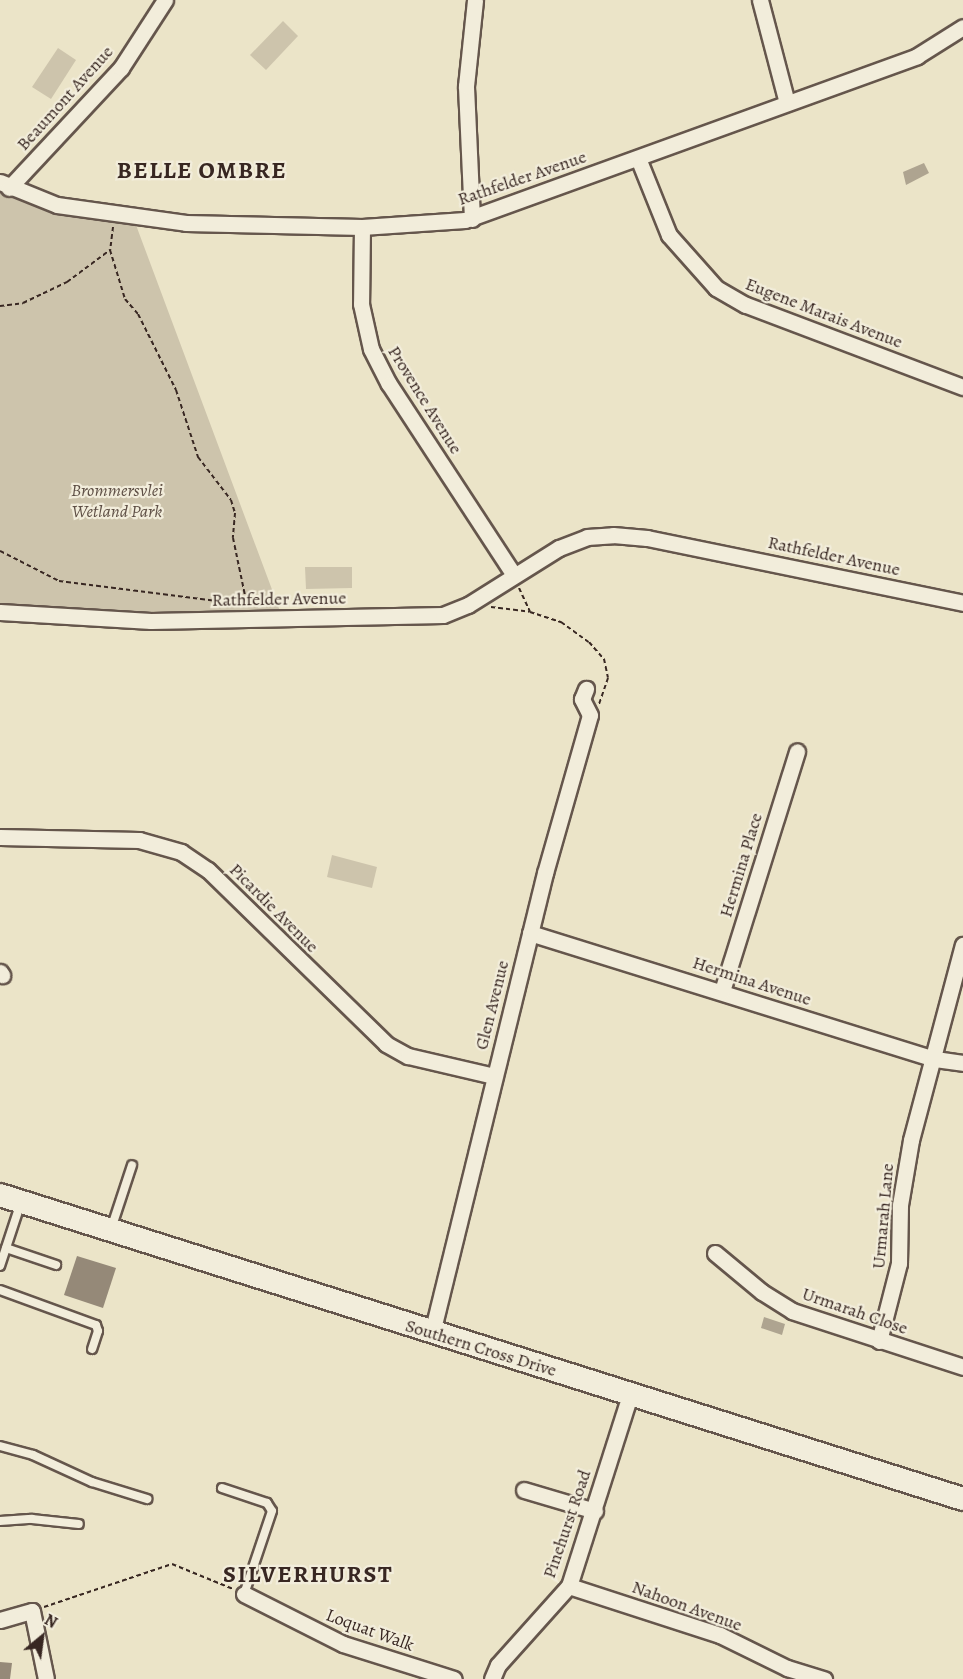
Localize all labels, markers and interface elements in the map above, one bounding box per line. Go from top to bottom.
street label: Beaumont Avenue [12,41,118,155]
street label: Rathfelder Avenue [455,146,589,210]
district label: BELLE OMBRE [117,157,287,185]
street label: Eugene Marais Avenue [742,273,906,353]
street label: Provence Avenue [383,342,467,458]
park label: Brommersvlei Wetland Park [71,480,163,522]
street label: Rathfelder Avenue [766,531,902,581]
street label: Rathfelder Avenue [212,587,346,611]
street label: Hermina Place [715,810,767,920]
street label: Picardie Avenue [225,859,323,957]
street label: Hermina Avenue [690,952,814,1010]
street label: Glen Avenue [470,958,514,1052]
street label: Urmarah Lane [868,1162,898,1270]
street label: Urmarah Close [799,1283,911,1339]
street label: Southern Cross Drive [403,1315,559,1381]
street label: Pinehurst Road [538,1467,596,1581]
district label: SILVERHURST [223,1561,393,1589]
street label: Nahoon Avenue [629,1576,745,1636]
street label: Loquat Walk [323,1604,417,1656]
north arrow [12,1607,72,1667]
text: N [40,1609,61,1634]

